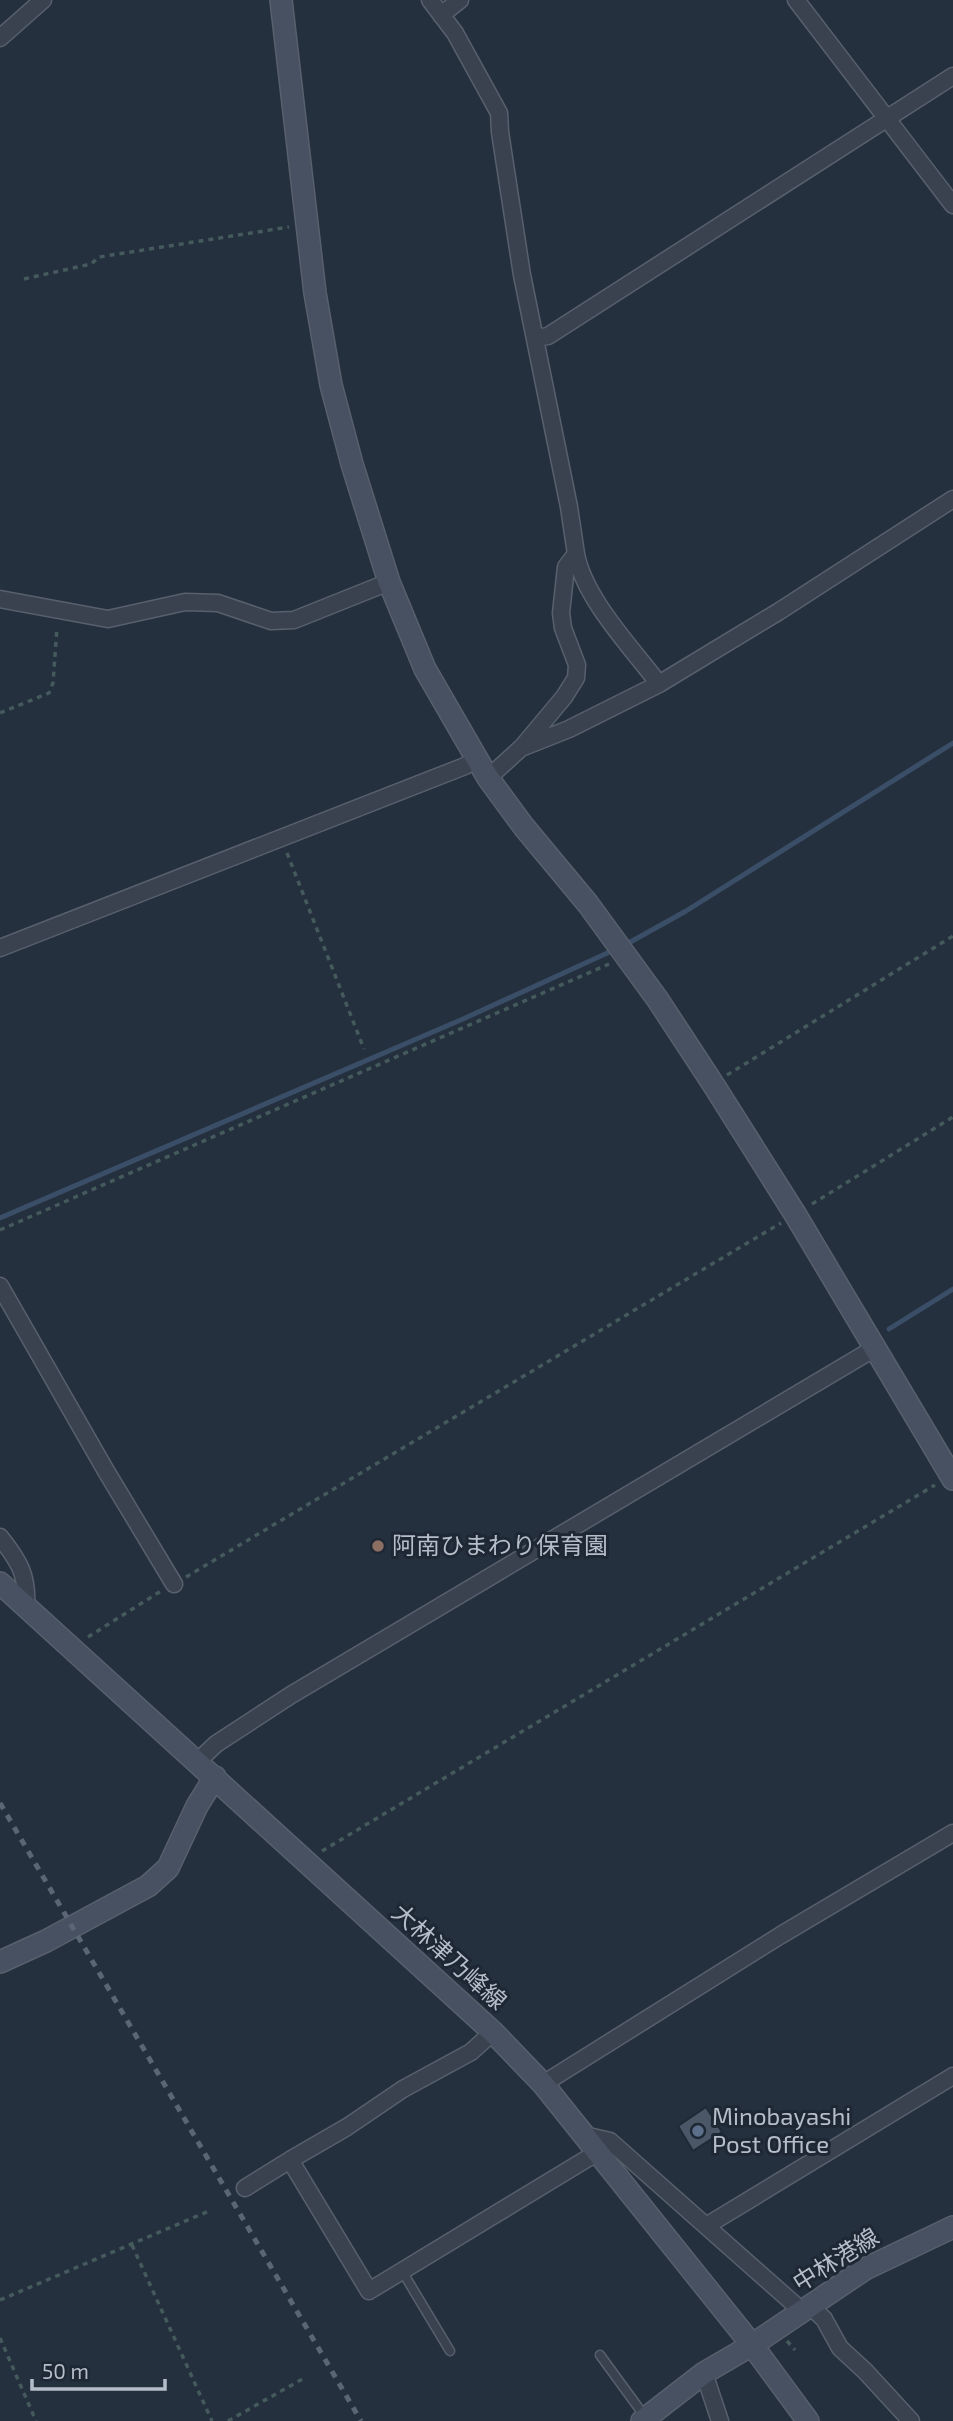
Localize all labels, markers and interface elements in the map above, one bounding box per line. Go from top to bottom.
place label: 阿南ひまわり保育園 [392,1530,608,1559]
marker: 阿南ひまわり保育園 [370,1538,386,1554]
street label: 大林津乃峰線 [387,1897,513,2015]
place label: Minobayashi Post Office [712,2101,851,2158]
marker: Minobayashi Post Office [690,2123,706,2139]
street label: 中林港線 [787,2221,884,2296]
scale bar [32,2348,164,2392]
text: 50 m [42,2358,89,2383]

